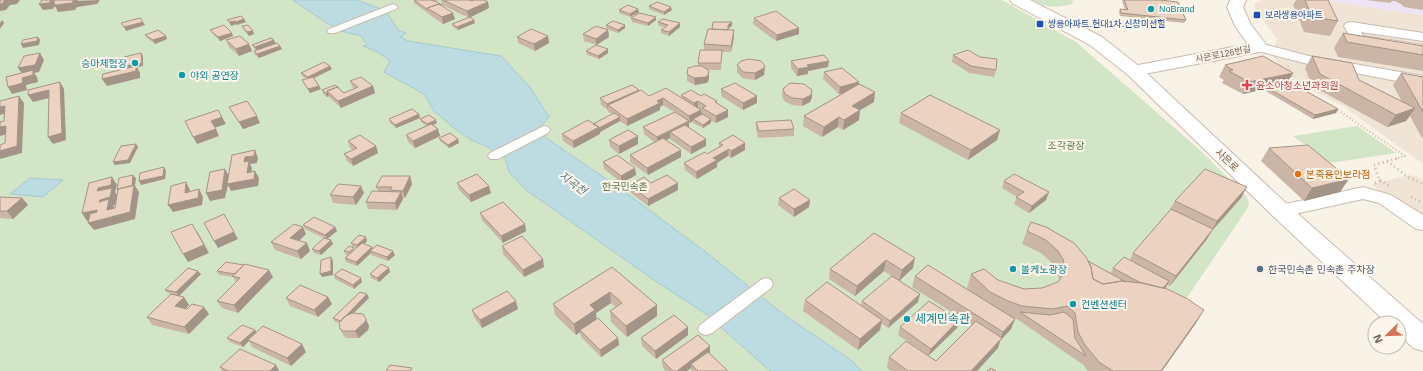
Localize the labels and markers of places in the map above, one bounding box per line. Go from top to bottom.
marker: NoBrand [1146,4,1156,14]
place label: NoBrand [1159,4,1195,14]
marker: 보라쌍용아파트 [1252,10,1262,20]
place label: 보라쌍용아파트 [1265,10,1323,20]
marker: 쌍용아파트.현대1차.신창미션힐 [1035,19,1045,29]
place label: 쌍용아파트.현대1차.신창미션힐 [1048,19,1166,29]
place label: 승마체험장 [81,58,127,69]
marker: 승마체험장 [130,58,140,68]
marker: 야외 공연장 [177,70,187,80]
place label: 야외 공연장 [190,70,239,81]
marker: 윤소아청소년과의원 [1241,79,1253,91]
place label: 윤소아청소년과의원 [1256,80,1339,91]
marker: 본죽용인보라점 [1293,169,1303,179]
place label: 본죽용인보라점 [1306,169,1370,180]
marker: 볼케노광장 [1008,264,1018,274]
place label: 볼케노광장 [1021,264,1067,275]
marker: 한국민속촌 민속촌 주차장 [1255,264,1265,274]
place label: 한국민속촌 민속촌 주차장 [1268,264,1375,275]
marker: 컨벤션센터 [1068,299,1078,309]
place label: 컨벤션센터 [1081,299,1127,310]
place label: 세계민속관 [915,312,970,326]
marker: 세계민속관 [902,314,912,324]

